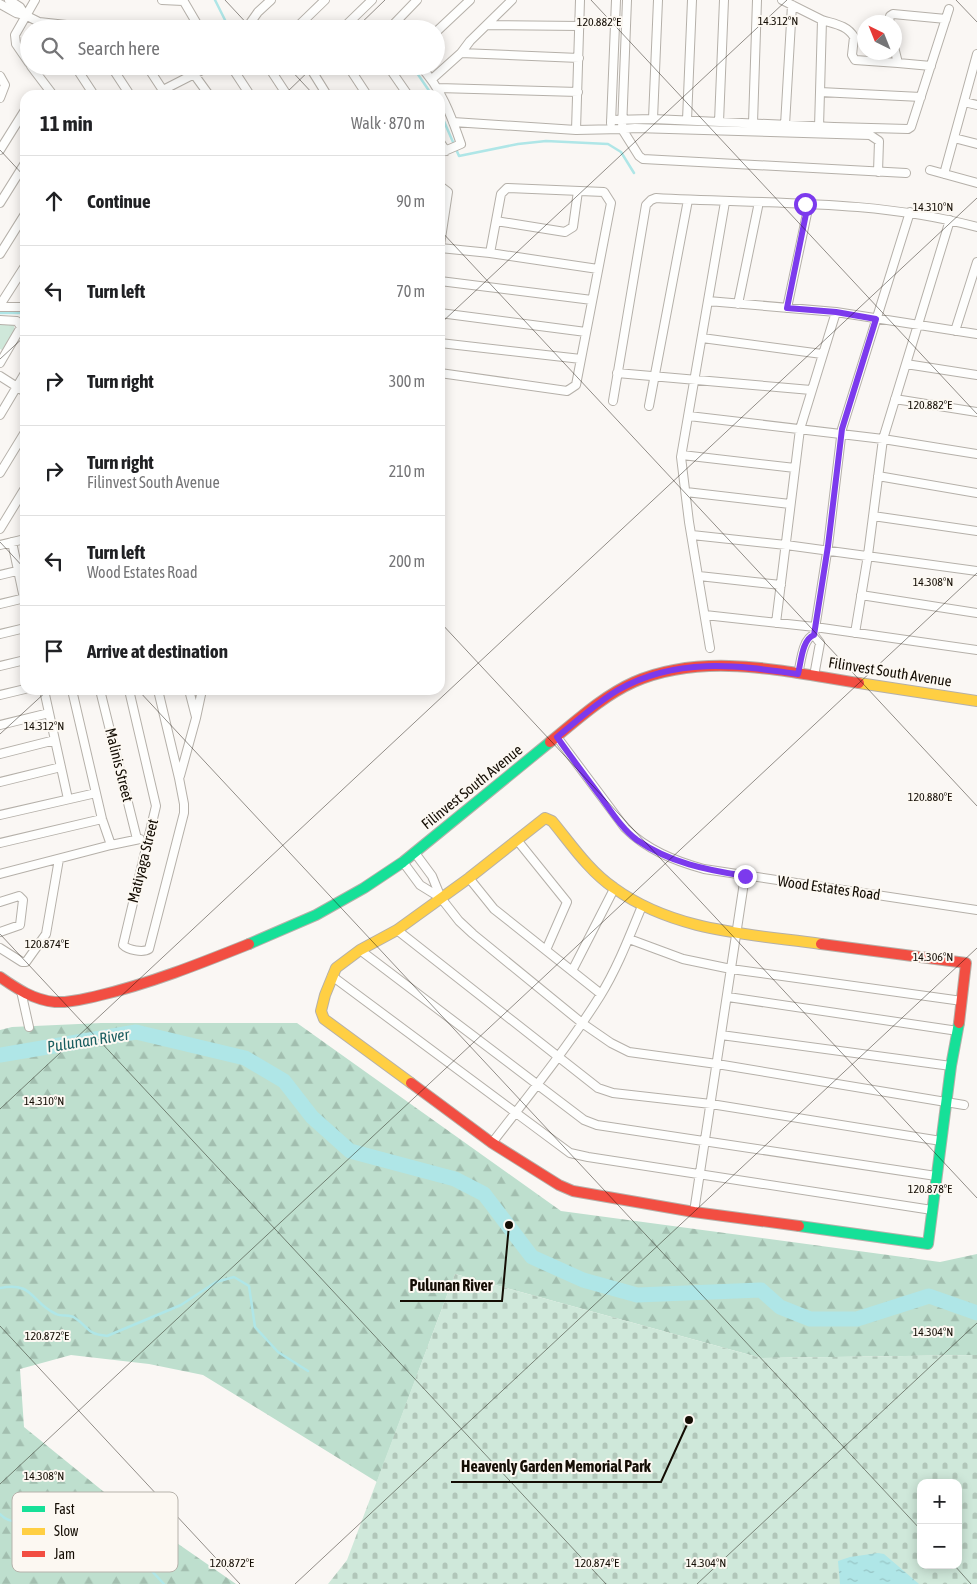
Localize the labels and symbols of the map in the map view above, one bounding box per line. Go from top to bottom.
text: 14.312°N [758,14,798,28]
text: 120.882°E [577,15,621,29]
north arrow [857,15,902,60]
route start [794,193,817,216]
text: 14.310°N [913,200,953,214]
text: 120.882°E [908,398,952,412]
text: 14.308°N [913,575,953,589]
street label: Filinvest South Avenue [827,653,953,690]
text: 14.312°N [24,719,64,733]
street label: Malinis Street [102,726,137,804]
street label: Filinvest South Avenue [418,741,526,832]
text: 120.880°E [908,790,952,804]
street label: Matiyaga Street [124,817,161,905]
route end [734,865,757,888]
street label: Wood Estates Road [777,872,882,903]
text: 120.874°E [25,937,69,951]
text: 14.306°N [913,950,953,964]
water label: Pulunan River [46,1024,132,1055]
text: 14.310°N [24,1094,64,1108]
text: 120.878°E [908,1182,952,1196]
callout: Pulunan River [400,1270,502,1301]
text: Pulunan River [410,1276,493,1294]
text: 14.304°N [913,1325,953,1339]
text: 120.872°E [25,1329,69,1343]
callout: Heavenly Garden Memorial Park [451,1451,661,1482]
text: Heavenly Garden Memorial Park [461,1457,652,1475]
text: 14.308°N [24,1469,64,1483]
legend [12,1492,178,1572]
text: Fast [54,1501,75,1517]
text: Slow [54,1523,79,1539]
text: Jam [54,1546,75,1562]
text: 120.872°E [210,1556,254,1570]
text: 120.874°E [575,1556,619,1570]
text: 14.304°N [686,1556,726,1570]

